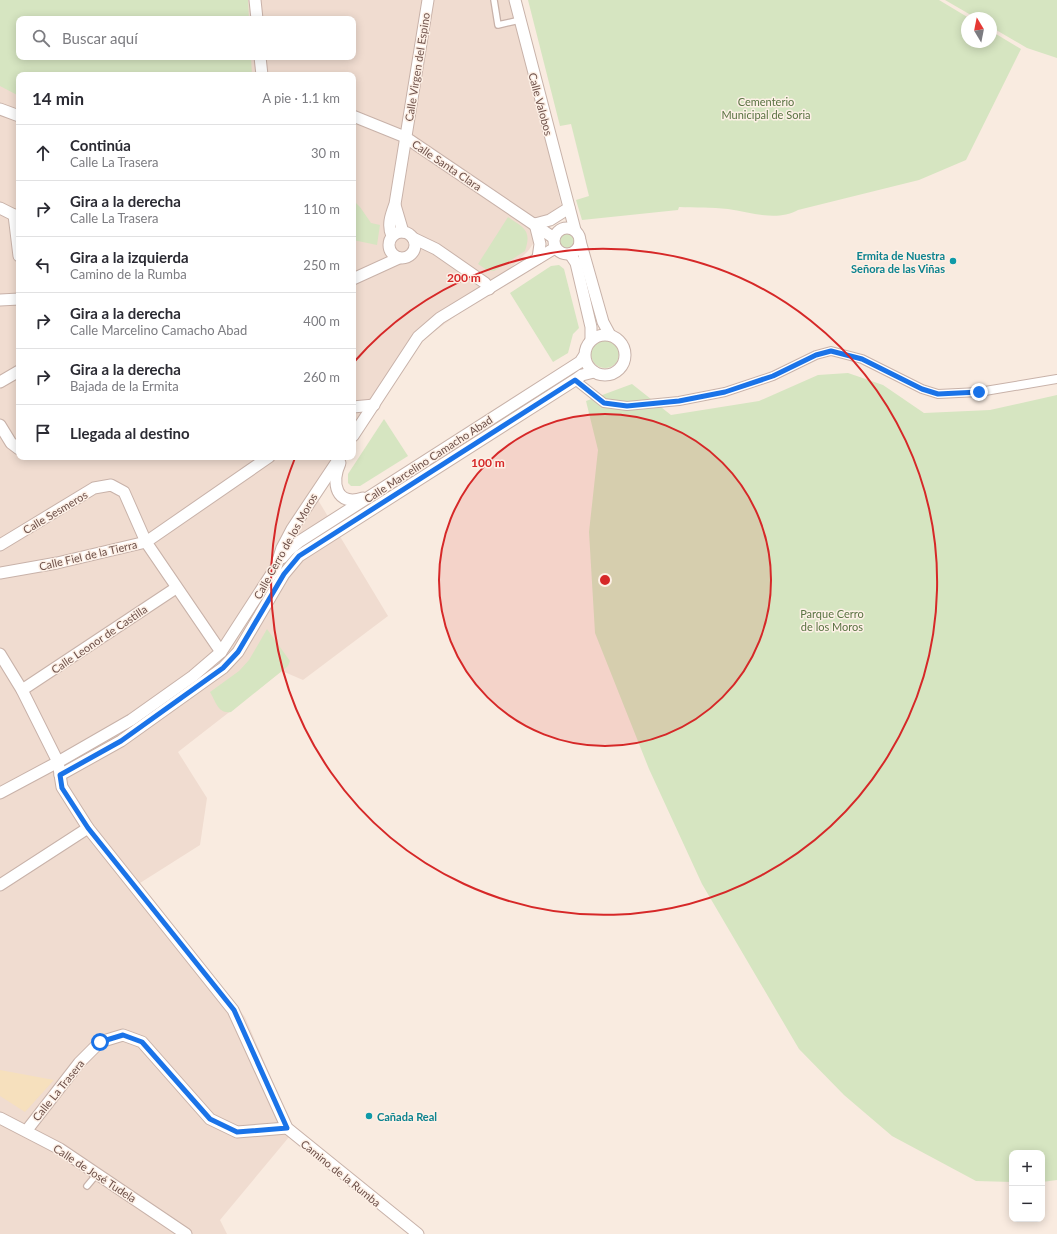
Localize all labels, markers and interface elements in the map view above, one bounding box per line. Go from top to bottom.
street label: Calle Virgen del Espino [402,12,432,122]
north arrow [961,12,997,48]
search box [16,16,356,60]
icon: search [30,27,52,49]
text: Buscar aquí [62,29,138,47]
street label: Calle Valobos [526,71,556,137]
text: 14 min [32,88,84,109]
text: A pie · 1.1 km [262,90,340,106]
park label: Cementerio Municipal de Soria [721,95,811,121]
text: Continúa [70,136,131,154]
street label: Calle Santa Clara [410,137,484,193]
icon: ahead [32,142,54,164]
text: 30 m [311,145,340,161]
text: Calle La Trasera [70,154,158,170]
text: Gira a la derecha [70,192,181,210]
icon: right [32,198,54,220]
text: 110 m [303,201,340,217]
text: Calle La Trasera [70,210,158,226]
text: Gira a la izquierda [70,248,189,266]
place label: Ermita de Nuestra Señora de las Viñas [851,249,945,275]
icon: left [32,254,54,276]
marker: Ermita de Nuestra Señora de las Viñas [948,256,958,266]
text: 250 m [303,257,340,273]
text: Camino de la Rumba [70,266,187,282]
text: 200 m [447,270,481,285]
text: Gira a la derecha [70,304,181,322]
icon: right [32,310,54,332]
text: 400 m [303,313,340,329]
text: Calle Marcelino Camacho Abad [70,322,247,338]
text: Gira a la derecha [70,360,181,378]
icon: right [32,366,54,388]
text: 260 m [303,369,340,385]
text: Bajada de la Ermita [70,378,179,394]
route end [970,383,988,401]
street label: Calle Marcelino Camacho Abad [362,413,494,505]
icon: arrive [32,422,54,444]
text: Llegada al destino [70,424,190,442]
text: 100 m [471,455,505,470]
street label: Calle Sesmeros [20,488,90,536]
street label: Calle Cerro de los Moros [251,491,320,601]
street label: Calle Fiel de la Tierra [38,537,138,573]
centre of rings [598,573,612,587]
street label: Calle Leonor de Castilla [49,602,149,676]
park label: Parque Cerro de los Moros [800,607,864,633]
route start [91,1033,109,1051]
street label: Calle La Trasera [29,1057,87,1123]
place label: Cañada Real [377,1110,437,1123]
marker: Cañada Real [364,1111,374,1121]
street label: Camino de la Rumba [299,1137,383,1209]
street label: Calle de José Tudela [51,1141,139,1205]
map controls [1009,1150,1045,1222]
button: + [1009,1150,1045,1186]
button: − [1009,1186,1045,1222]

